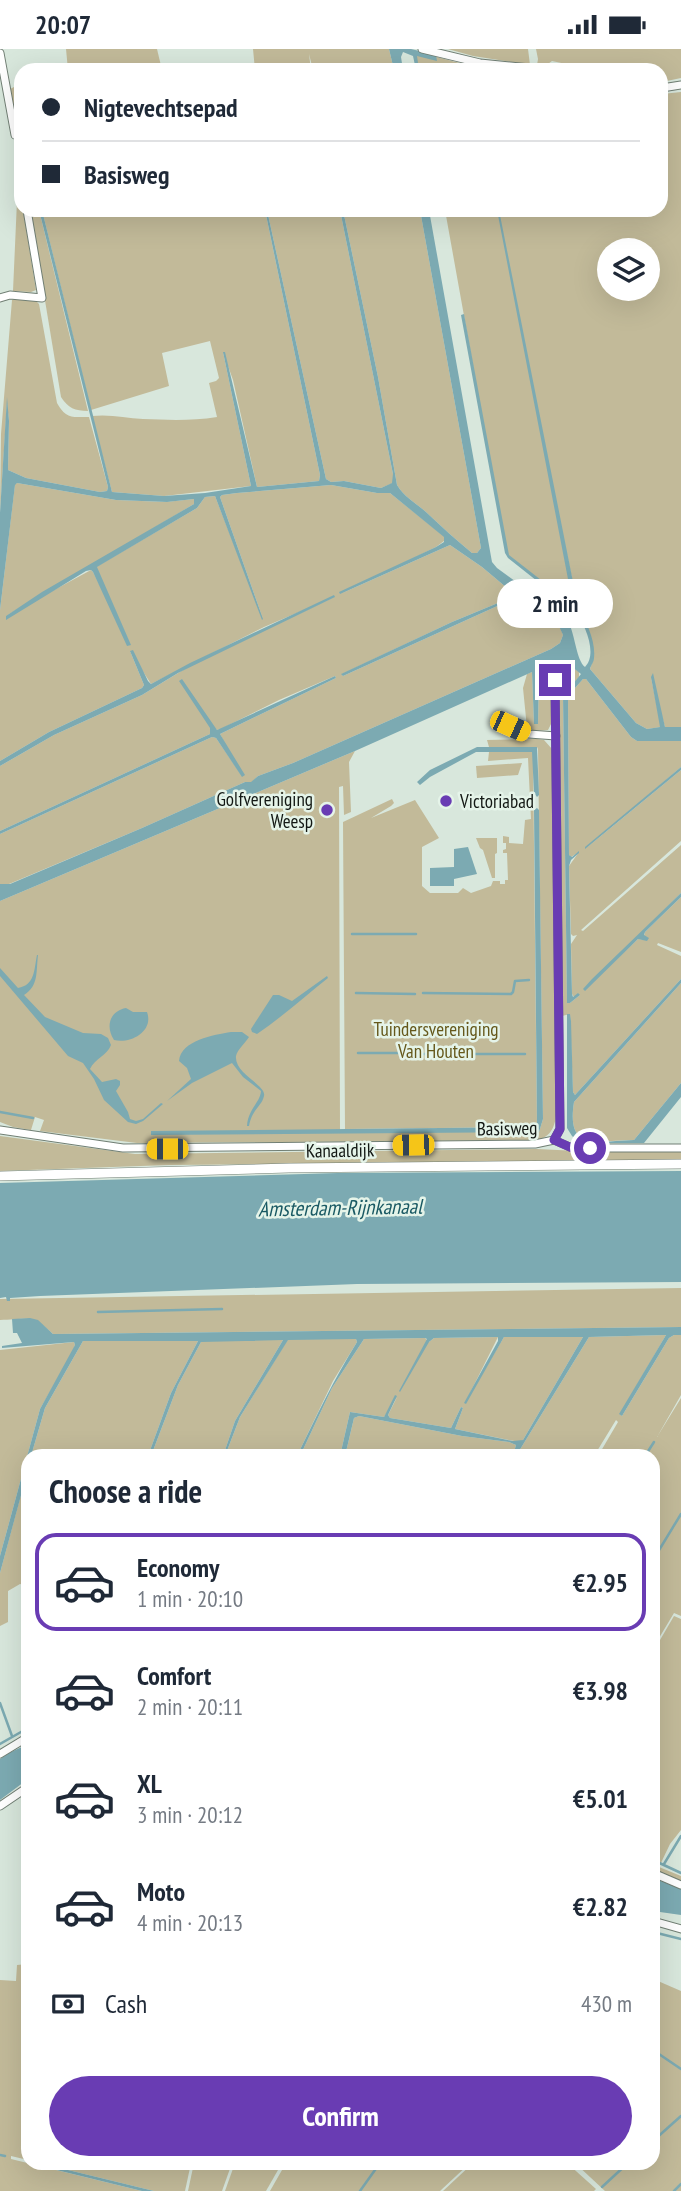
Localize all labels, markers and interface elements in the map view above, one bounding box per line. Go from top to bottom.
text: 20:07 [35,8,91,41]
text: Nigtevechtsepad [84,91,238,124]
text: Basisweg [84,158,170,191]
map controls [597,238,660,301]
button: layers [597,238,660,301]
callout: 2 min [497,579,613,627]
text: 2 min [532,589,578,618]
route end [539,664,571,696]
car [487,708,534,744]
place label: Golfvereniging Weesp [217,787,313,833]
place label: Victoriabad [459,789,534,813]
marker: Victoriabad [438,793,454,809]
marker: Golfvereniging Weesp [319,802,335,818]
park label: Tuindersvereniging Van Houten [374,1017,498,1063]
street label: Basisweg [477,1115,537,1141]
route start [574,1132,606,1164]
car [392,1134,435,1156]
street label: Kanaaldijk [306,1137,375,1163]
car [147,1139,189,1160]
water label: Amsterdam-Rijnkanaal [258,1193,424,1222]
text: Choose a ride [49,1470,202,1512]
icon: car [53,1551,116,1614]
text: Economy [137,1551,219,1584]
text: €2.95 [573,1566,628,1599]
text: 1 min · 20:10 [137,1584,243,1613]
icon: car [53,1659,116,1722]
text: Comfort [137,1659,211,1692]
text: €3.98 [573,1674,628,1707]
text: 2 min · 20:11 [137,1692,243,1721]
icon: car [53,1767,116,1830]
text: XL [137,1767,162,1800]
text: €5.01 [573,1782,628,1815]
text: 3 min · 20:12 [137,1800,243,1829]
icon: car [53,1875,116,1938]
text: Moto [137,1875,185,1908]
text: €2.82 [573,1890,628,1923]
text: 4 min · 20:13 [137,1908,243,1937]
icon: cash [49,1985,87,2023]
text: Cash [105,1987,147,2020]
text: 430 m [581,1989,632,2018]
button: Confirm [49,2076,632,2156]

